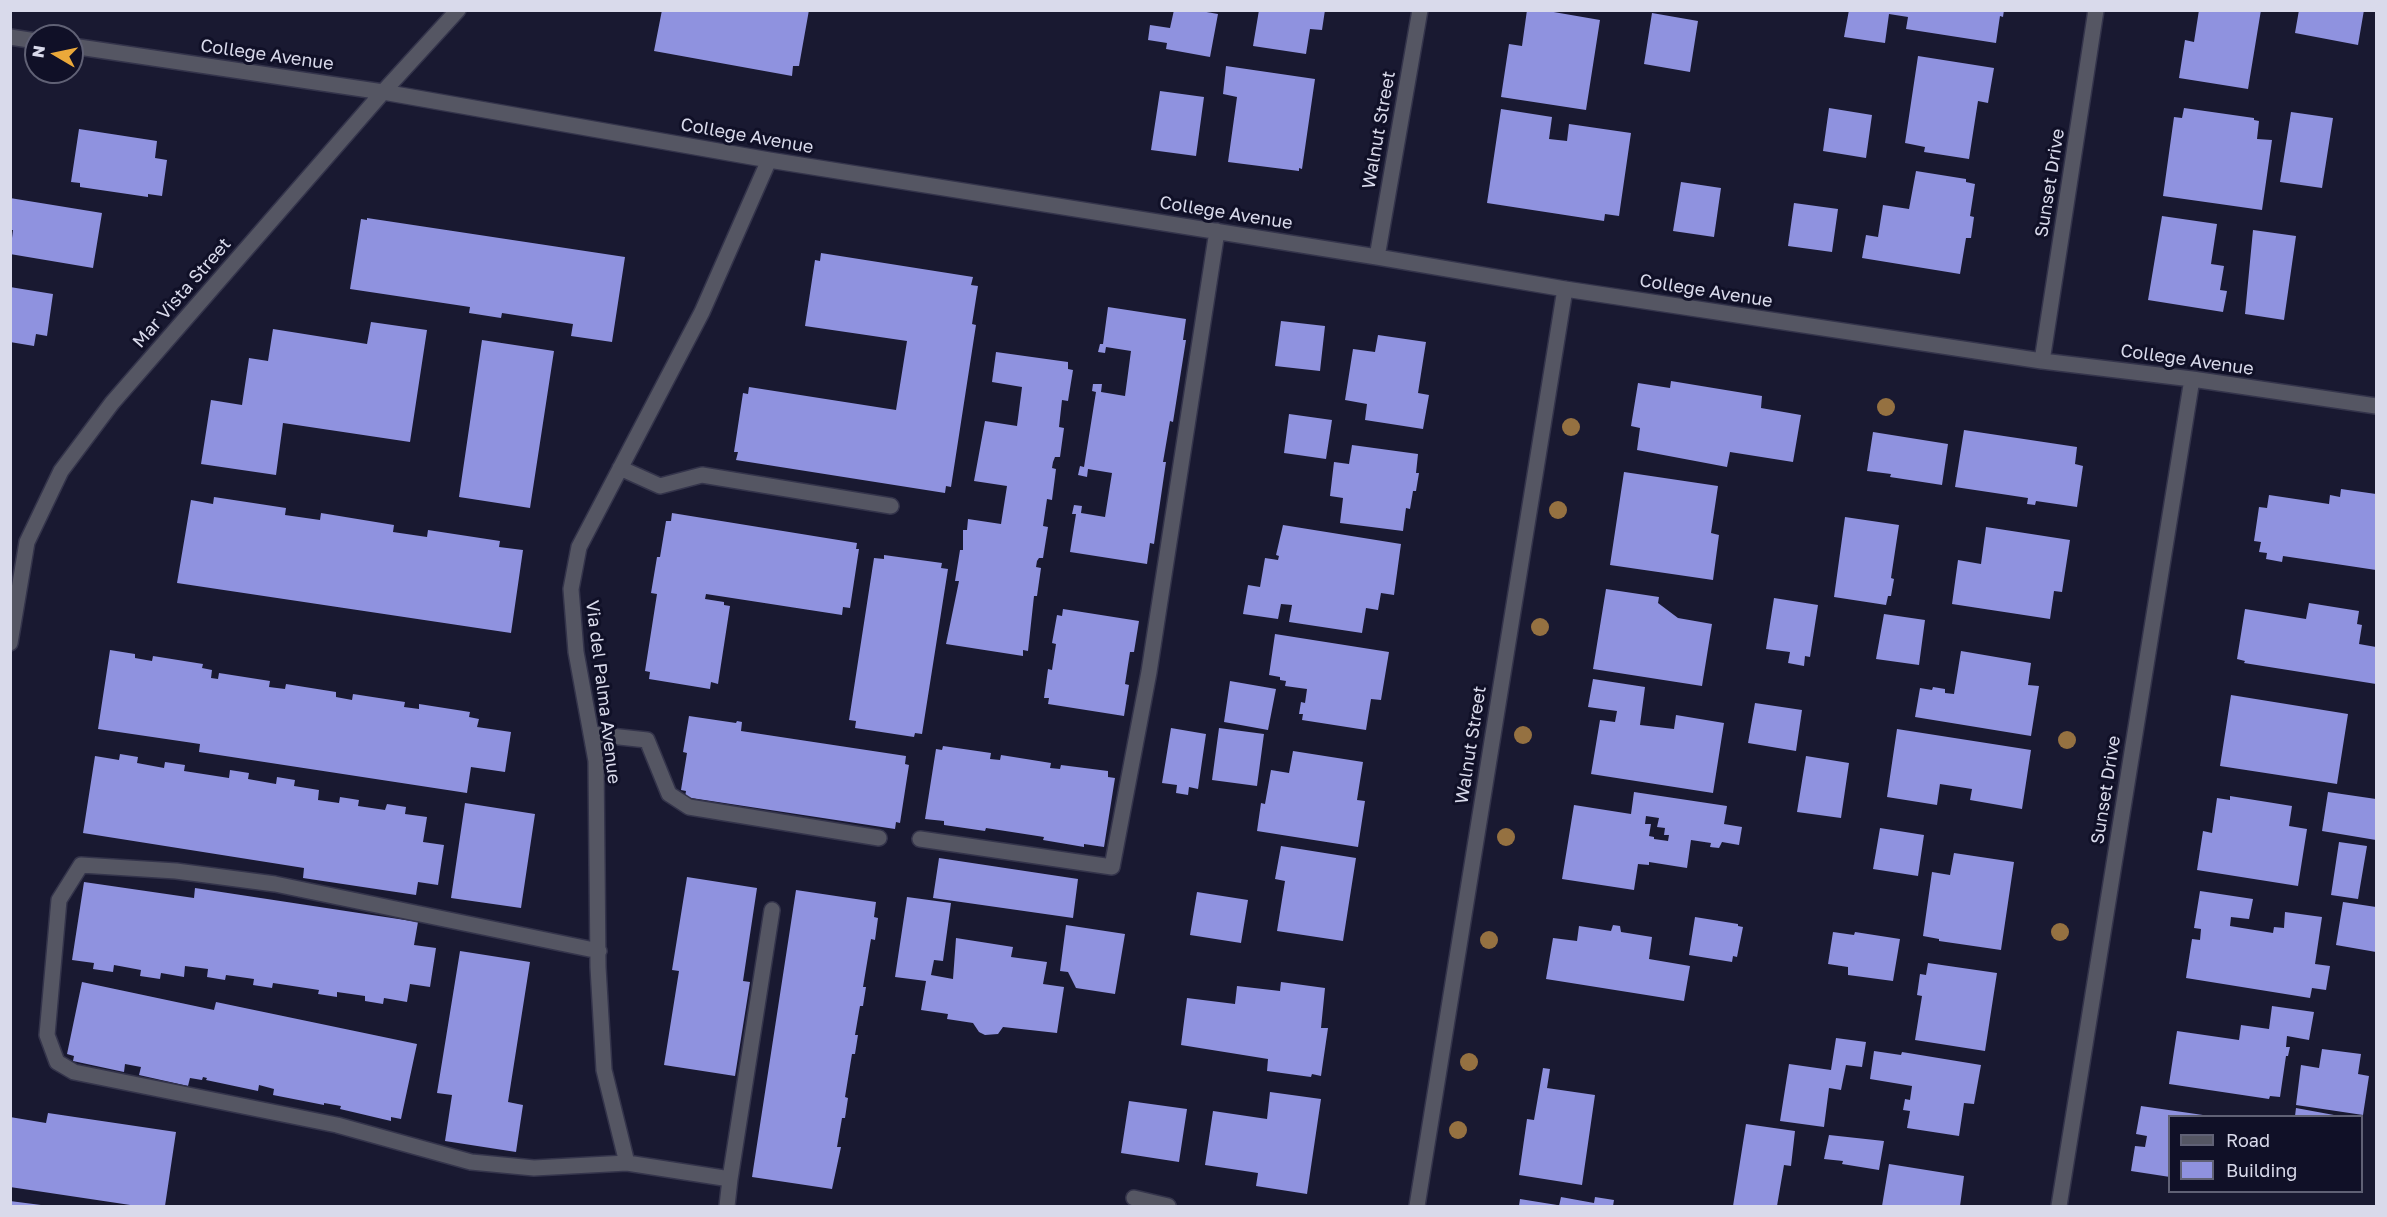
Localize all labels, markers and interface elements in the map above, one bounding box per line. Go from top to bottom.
north arrow [24,24,84,84]
street label: College Avenue [199,35,335,75]
text: N [27,44,49,59]
street label: Walnut Street [1358,69,1400,191]
street label: College Avenue [679,114,815,158]
street label: Sunset Drive [2031,127,2069,239]
street label: College Avenue [1158,192,1294,234]
street label: Mar Vista Street [128,234,236,352]
street label: College Avenue [1638,270,1774,312]
street label: College Avenue [2119,340,2255,380]
street label: Via del Palma Avenue [581,599,625,785]
street label: Walnut Street [1451,684,1491,806]
street label: Sunset Drive [2087,734,2125,846]
legend [2168,1115,2363,1193]
text: Road [2226,1129,2270,1151]
text: Building [2226,1159,2297,1181]

